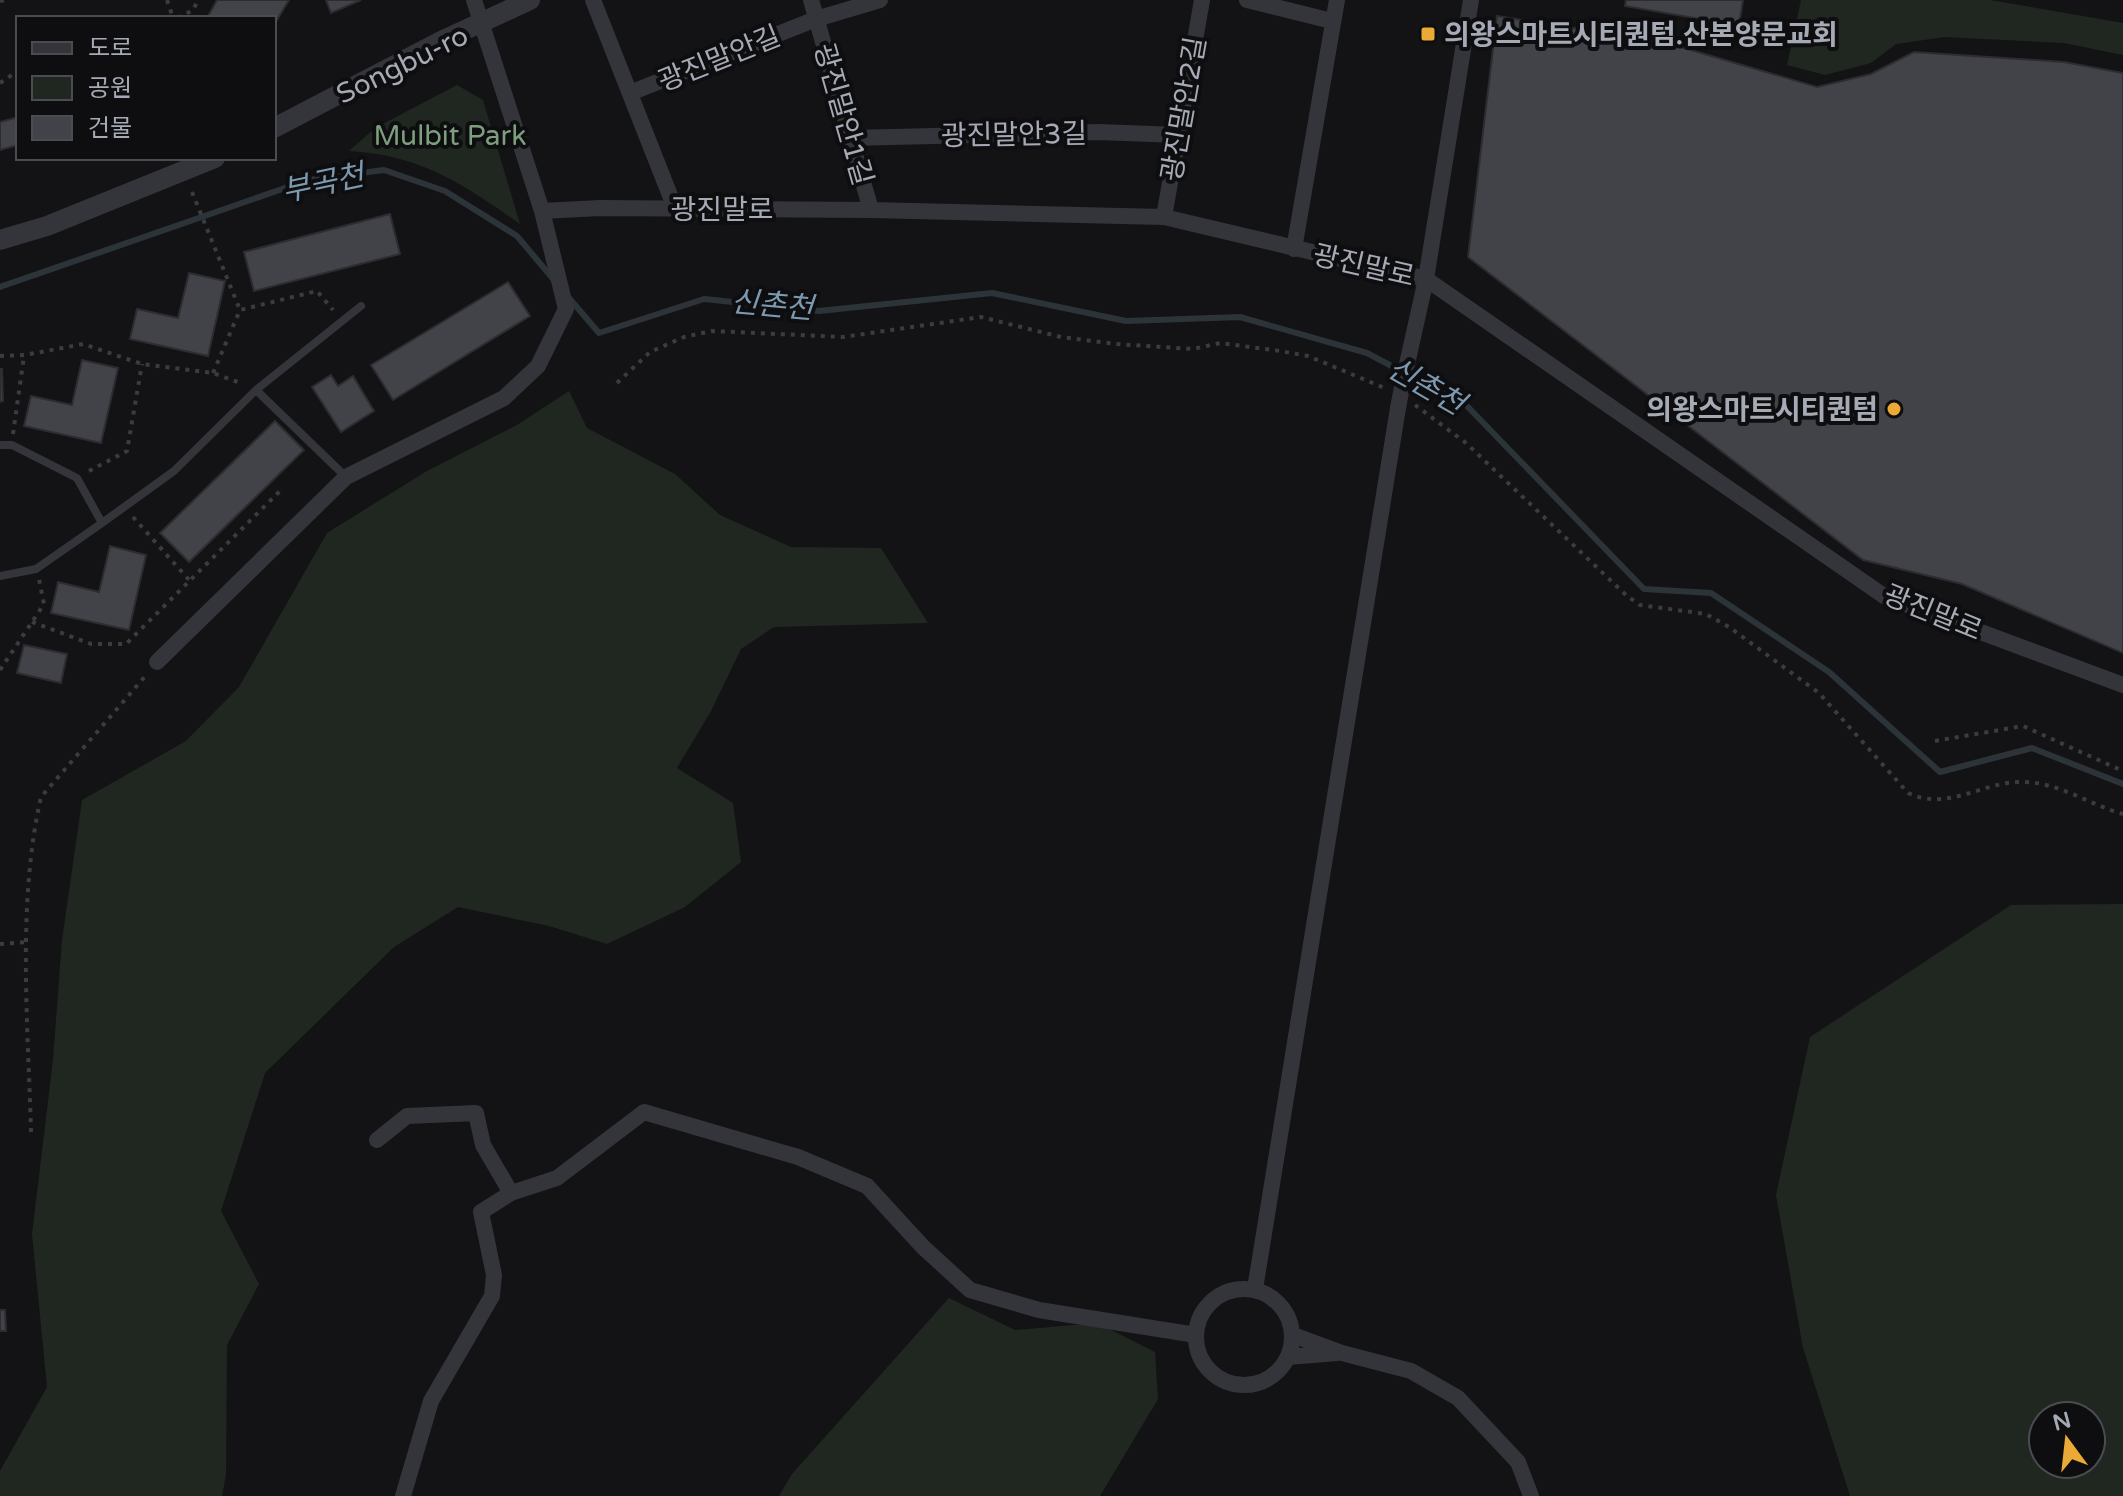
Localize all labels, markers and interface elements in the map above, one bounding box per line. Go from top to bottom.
legend [16,16,276,160]
street label: Songbu-ro [331,18,474,111]
place label: 의왕스마트시티퀀텀.산본양문교회 [1444,18,1838,52]
street label: 광진말안길 [653,19,785,99]
marker: 의왕스마트시티퀀텀.산본양문교회 [1419,25,1437,43]
text: 도로 [88,34,132,63]
street label: 광진말안2길 [1155,34,1213,184]
street label: 광진말안1길 [807,39,880,189]
text: 공원 [88,74,132,103]
text: 건물 [88,114,132,143]
street label: 광진말안3길 [941,117,1087,153]
park label: Mulbit Park [373,119,527,153]
water label: 부곡천 [279,156,371,210]
street label: 광진말로 [670,193,774,227]
street label: 광진말로 [1310,238,1418,294]
water label: 신촌천 [729,283,818,328]
water label: 신촌천 [1381,350,1474,425]
place label: 의왕스마트시티퀀텀 [1646,393,1878,427]
marker: 의왕스마트시티퀀텀 [1885,400,1903,418]
street label: 광진말로 [1878,578,1987,648]
north arrow [2027,1400,2107,1480]
text: N [2050,1407,2074,1436]

